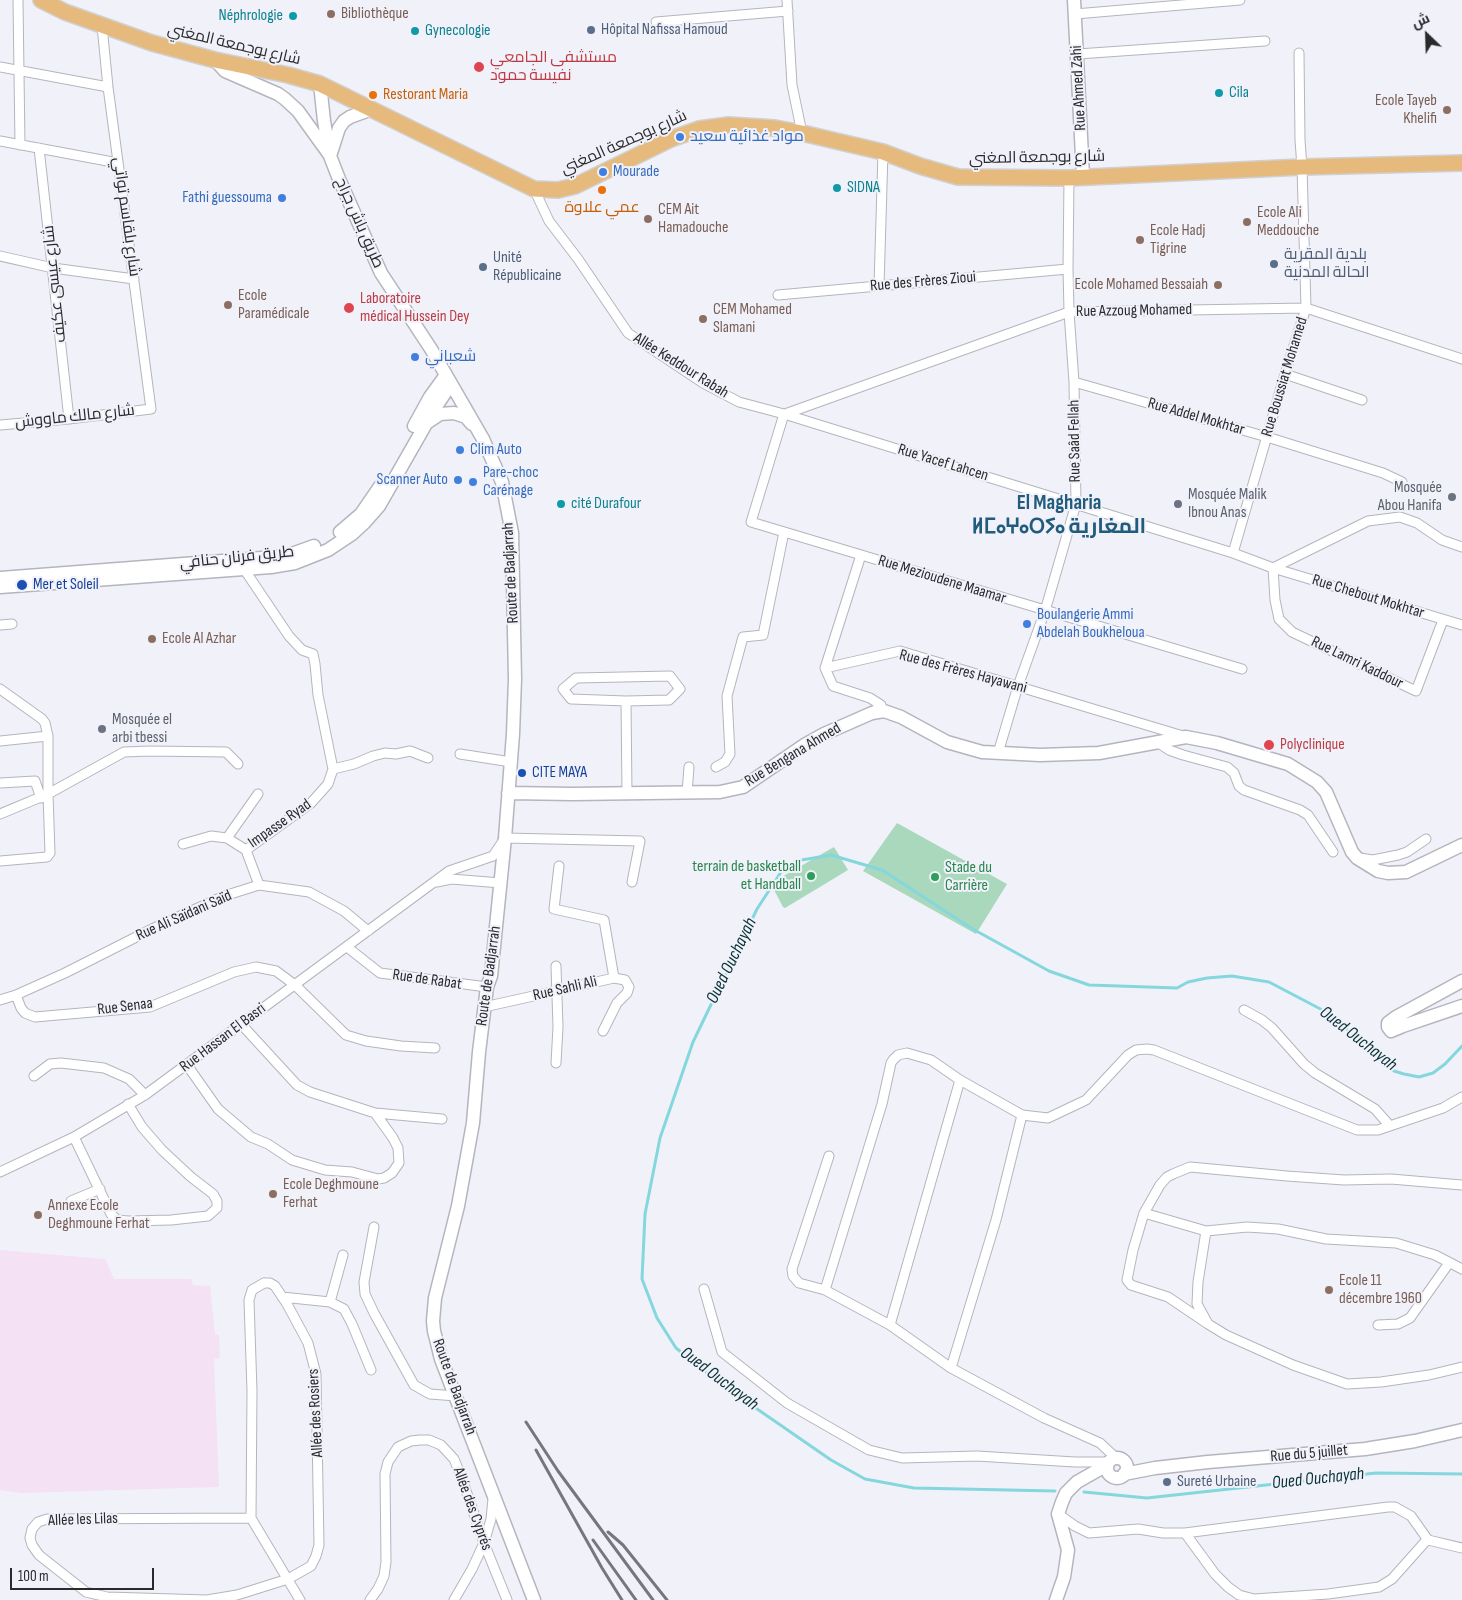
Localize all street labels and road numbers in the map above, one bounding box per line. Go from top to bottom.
street label: شارع بوجمعة المغني [166,20,302,70]
street label: Rue Ahmed Zahi [1067,45,1091,131]
street label: شارع بوجمعة المغني [558,107,690,179]
street label: شارع بوجمعة المغني [969,147,1105,169]
street label: شارع بلقاسم تواتي [108,156,144,278]
street label: طريق باش جراح [330,175,388,271]
street label: شارع عيسى عكيف [39,224,71,344]
street label: Rue des Frères Zioui [869,268,977,296]
street label: Rue Azzoug Mohamed [1076,300,1192,322]
street label: Rue Boussiat Mohamed [1258,315,1312,439]
street label: Allée Keddour Rabah [630,329,732,403]
street label: Rue Addel Mokhtar [1145,394,1247,440]
street label: Rue Saâd Fellah [1065,400,1085,482]
street label: شارع مالك ماووش [14,401,136,433]
street label: Rue Yacef Lahcen [895,440,991,486]
street label: Route de Badjarrah [499,522,523,624]
street label: طريق فرنان حنافي [179,542,295,574]
street label: Rue Mezioudene Maamar [876,551,1008,609]
street label: Rue Chebout Mokhtar [1310,571,1426,623]
street label: Rue Lamri Kaddour [1308,632,1406,694]
street label: Rue des Frères Hayawani [897,646,1029,698]
street label: Rue Bengana Ahmed [742,719,844,791]
street label: Impasse Ryad [245,795,315,853]
street label: Rue Ali Saïdani Saïd [133,886,235,946]
street label: Route de Badjarrah [472,925,506,1027]
street label: Rue de Rabat [391,966,463,994]
street label: Rue Sahli Ali [531,972,599,1006]
street label: Rue Senaa [96,994,154,1020]
street label: Rue Hassan El Basri [176,999,270,1077]
street label: Route de Badjarrah [428,1336,480,1438]
street label: Allée des Rosiers [304,1368,328,1458]
street label: Rue du 5 juillet [1269,1441,1349,1467]
street label: Allée des Cyprés [448,1465,496,1553]
street label: Allée les Lilas [48,1509,118,1531]

